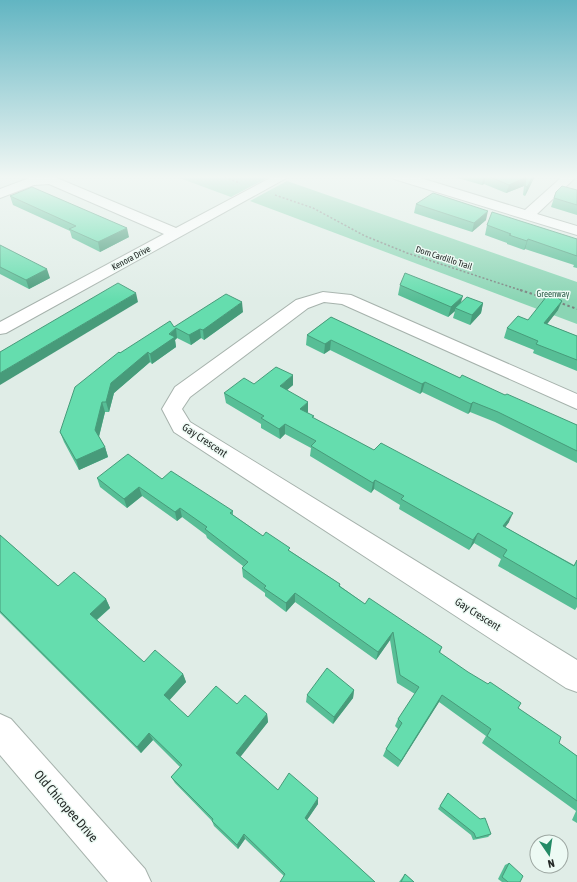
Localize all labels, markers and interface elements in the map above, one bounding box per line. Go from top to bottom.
street label: Kenora Drive [110,244,152,272]
street label: Dom Cardillo Trail [414,244,474,272]
park label: Greenway [536,289,570,299]
street label: Gay Crescent [180,421,230,459]
street label: Gay Crescent [453,595,503,633]
street label: Old Chicopee Drive [31,767,101,845]
north arrow [529,834,569,874]
text: N [547,857,556,870]

